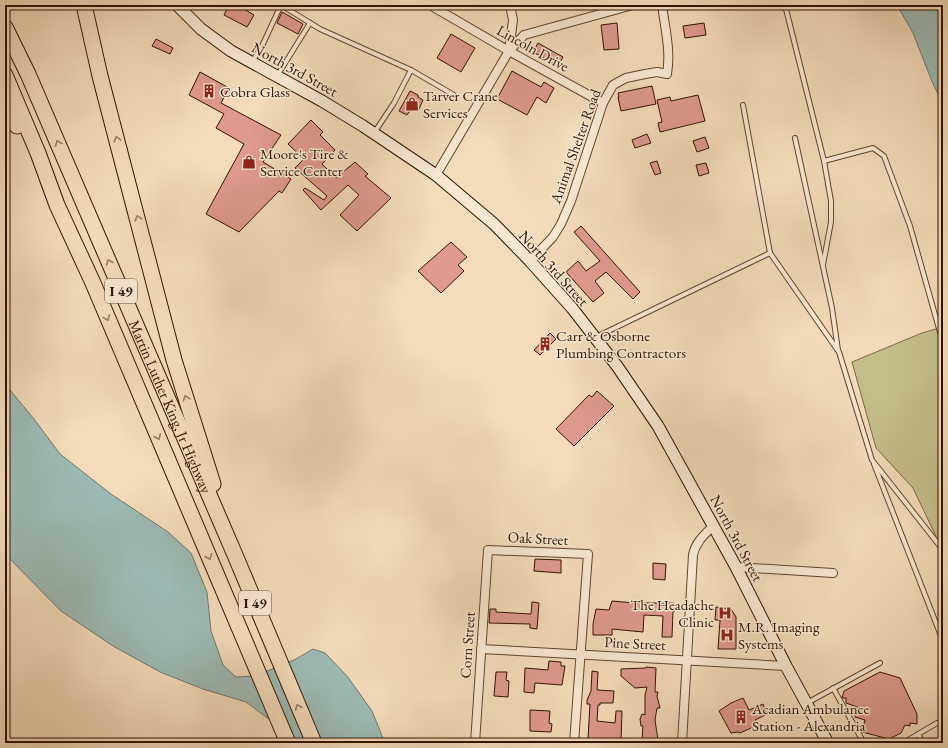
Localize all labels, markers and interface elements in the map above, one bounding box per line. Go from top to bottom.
street label: Lincoln Drive [493,20,573,76]
street label: North 3rd Street [249,38,342,101]
place label: Cobra Glass [220,82,290,101]
building icon: Cobra Glass [201,83,217,99]
place label: Tarver Crane Services [423,86,498,122]
street label: Animal Shelter Road [545,86,605,207]
shop icon: Tarver Crane Services [404,96,420,112]
one-way arrow [113,136,122,143]
one-way arrow [54,139,62,146]
place label: Moore's Tire & Service Center [260,144,349,180]
shop icon: Moore's Tire & Service Center [241,154,257,170]
one-way arrow [134,215,142,222]
street label: North 3rd Street [515,226,593,310]
one-way arrow [105,259,113,266]
road number: I 49 [105,279,137,303]
one-way arrow [102,313,110,321]
street label: Martin Luther King, Jr Highway [125,317,217,496]
place label: Carr & Osborne Plumbing Contractors [556,326,686,362]
building icon: Carr & Osborne Plumbing Contractors [537,336,553,352]
one-way arrow [183,394,191,401]
one-way arrow [153,433,161,441]
street label: North 3rd Street [706,491,768,585]
street label: Oak Street [507,527,569,549]
one-way arrow [204,553,212,560]
road number: I 49 [239,591,271,615]
place label: The Headache Clinic [630,595,714,631]
hospital icon: The Headache Clinic [717,605,733,621]
street label: Corn Street [455,611,479,679]
place label: M.R. Imaging Systems [738,617,820,653]
hospital icon: M.R. Imaging Systems [719,627,735,643]
street label: Pine Street [604,632,667,654]
place label: Acadian Ambulance Station - Alexandria [751,699,869,735]
one-way arrow [295,704,303,711]
building icon: Acadian Ambulance Station - Alexandria [733,709,749,725]

